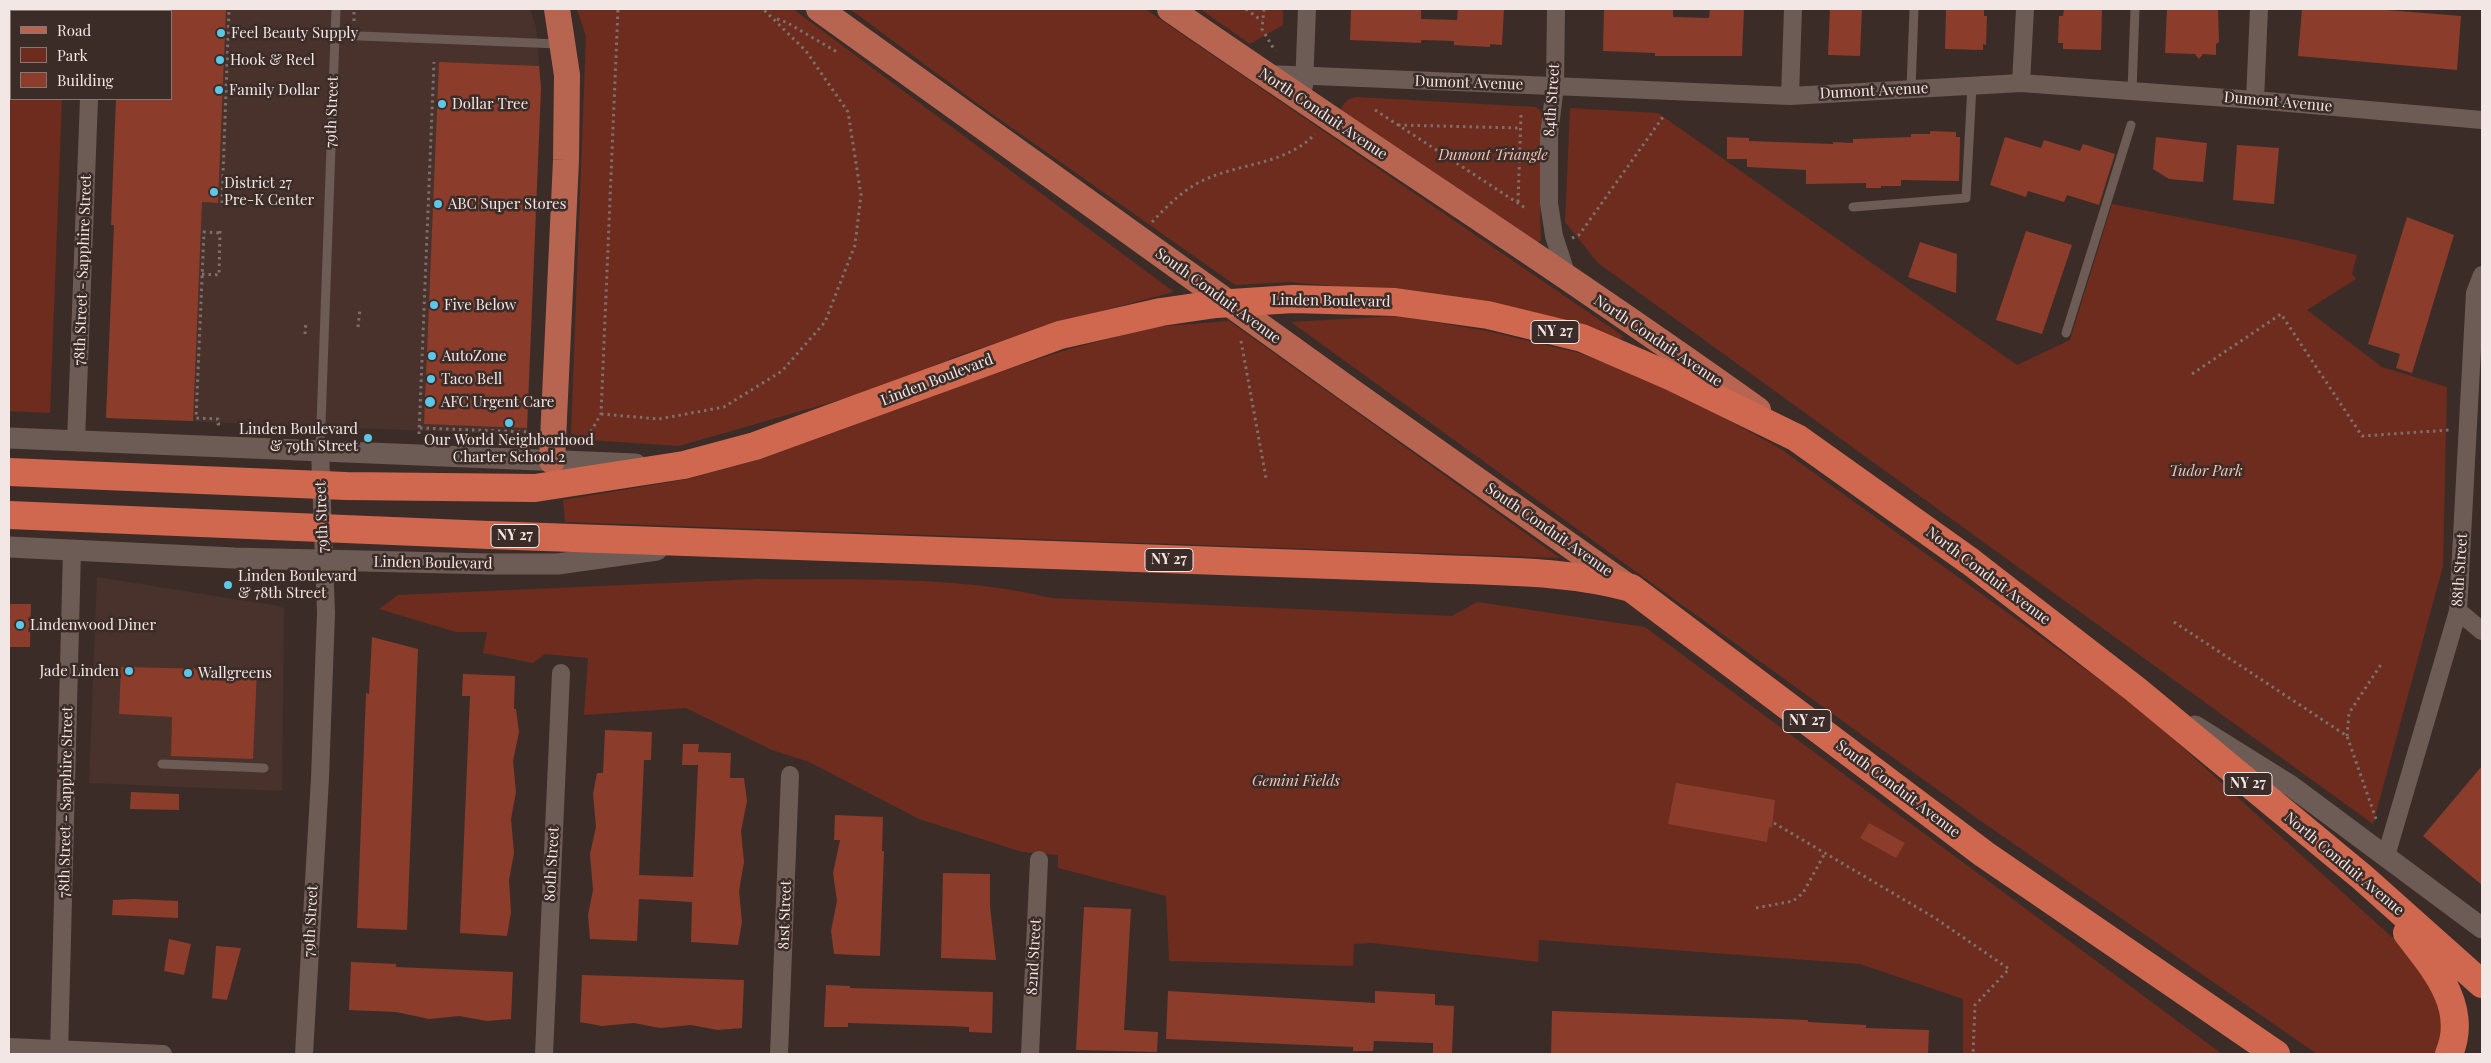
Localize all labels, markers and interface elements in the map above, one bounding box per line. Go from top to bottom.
legend [10,10,172,100]
text: Road [57,20,91,40]
place label: Feel Beauty Supply [231,24,358,42]
marker: Feel Beauty Supply [215,27,227,39]
text: Park [57,45,88,65]
place label: Hook & Reel [230,51,315,69]
marker: Hook & Reel [214,54,226,66]
street label: 84th Street [1540,63,1564,137]
street label: North Conduit Avenue [1255,64,1391,164]
text: Building [57,70,113,90]
street label: Dumont Avenue [1414,72,1524,94]
street label: 79th Street [322,76,342,148]
street label: Dumont Avenue [1819,79,1929,103]
place label: Family Dollar [229,81,320,99]
marker: Family Dollar [213,84,225,96]
street label: Dumont Avenue [2223,88,2333,116]
place label: Dollar Tree [452,95,528,113]
marker: Dollar Tree [436,98,448,110]
park label: Dumont Triangle [1438,146,1548,164]
street label: 78th Street - Sapphire Street [71,174,95,366]
place label: District 27 Pre-K Center [224,174,314,209]
marker: District 27 Pre-K Center [208,186,220,198]
place label: ABC Super Stores [448,195,566,213]
marker: ABC Super Stores [432,198,444,210]
street label: South Conduit Avenue [1152,244,1284,348]
street label: Linden Boulevard [1271,291,1391,311]
street label: North Conduit Avenue [1590,291,1726,391]
place label: Five Below [444,296,516,314]
marker: Five Below [428,299,440,311]
road number: NY 27 [1531,321,1579,344]
place label: AutoZone [442,347,507,365]
marker: AutoZone [426,350,438,362]
street label: Linden Boulevard [878,350,996,410]
place label: Taco Bell [441,370,502,388]
marker: Taco Bell [425,373,437,385]
place label: AFC Urgent Care [441,393,554,411]
marker: AFC Urgent Care [423,395,437,409]
marker: Our World Neighborhood Charter School 2 [503,417,515,429]
place label: Linden Boulevard & 79th Street [239,420,358,455]
place label: Our World Neighborhood Charter School 2 [424,431,594,466]
marker: Linden Boulevard & 79th Street [362,432,374,444]
park label: Tudor Park [2169,462,2243,480]
street label: South Conduit Avenue [1482,479,1616,581]
street label: 79th Street [312,481,332,553]
street label: North Conduit Avenue [1922,523,2054,629]
road number: NY 27 [491,524,539,548]
street label: 88th Street [2448,533,2472,607]
road number: NY 27 [1145,548,1193,572]
street label: Linden Boulevard [373,553,493,573]
place label: Linden Boulevard & 78th Street [238,567,357,602]
marker: Linden Boulevard & 78th Street [222,579,234,591]
place label: Lindenwood Diner [30,616,156,634]
marker: Lindenwood Diner [14,619,26,631]
place label: Jade Linden [40,662,119,680]
place label: Wallgreens [198,664,272,682]
marker: Jade Linden [123,665,135,677]
marker: Wallgreens [182,667,194,679]
street label: 78th Street - Sapphire Street [55,706,77,898]
road number: NY 27 [1783,709,1831,732]
street label: South Conduit Avenue [1832,736,1964,842]
park label: Gemini Fields [1252,772,1340,790]
road number: NY 27 [2224,772,2272,796]
street label: North Conduit Avenue [2280,809,2408,919]
street label: 80th Street [541,826,563,902]
street label: 81st Street [775,880,795,950]
street label: 79th Street [300,885,322,957]
street label: 82nd Street [1023,918,1045,996]

